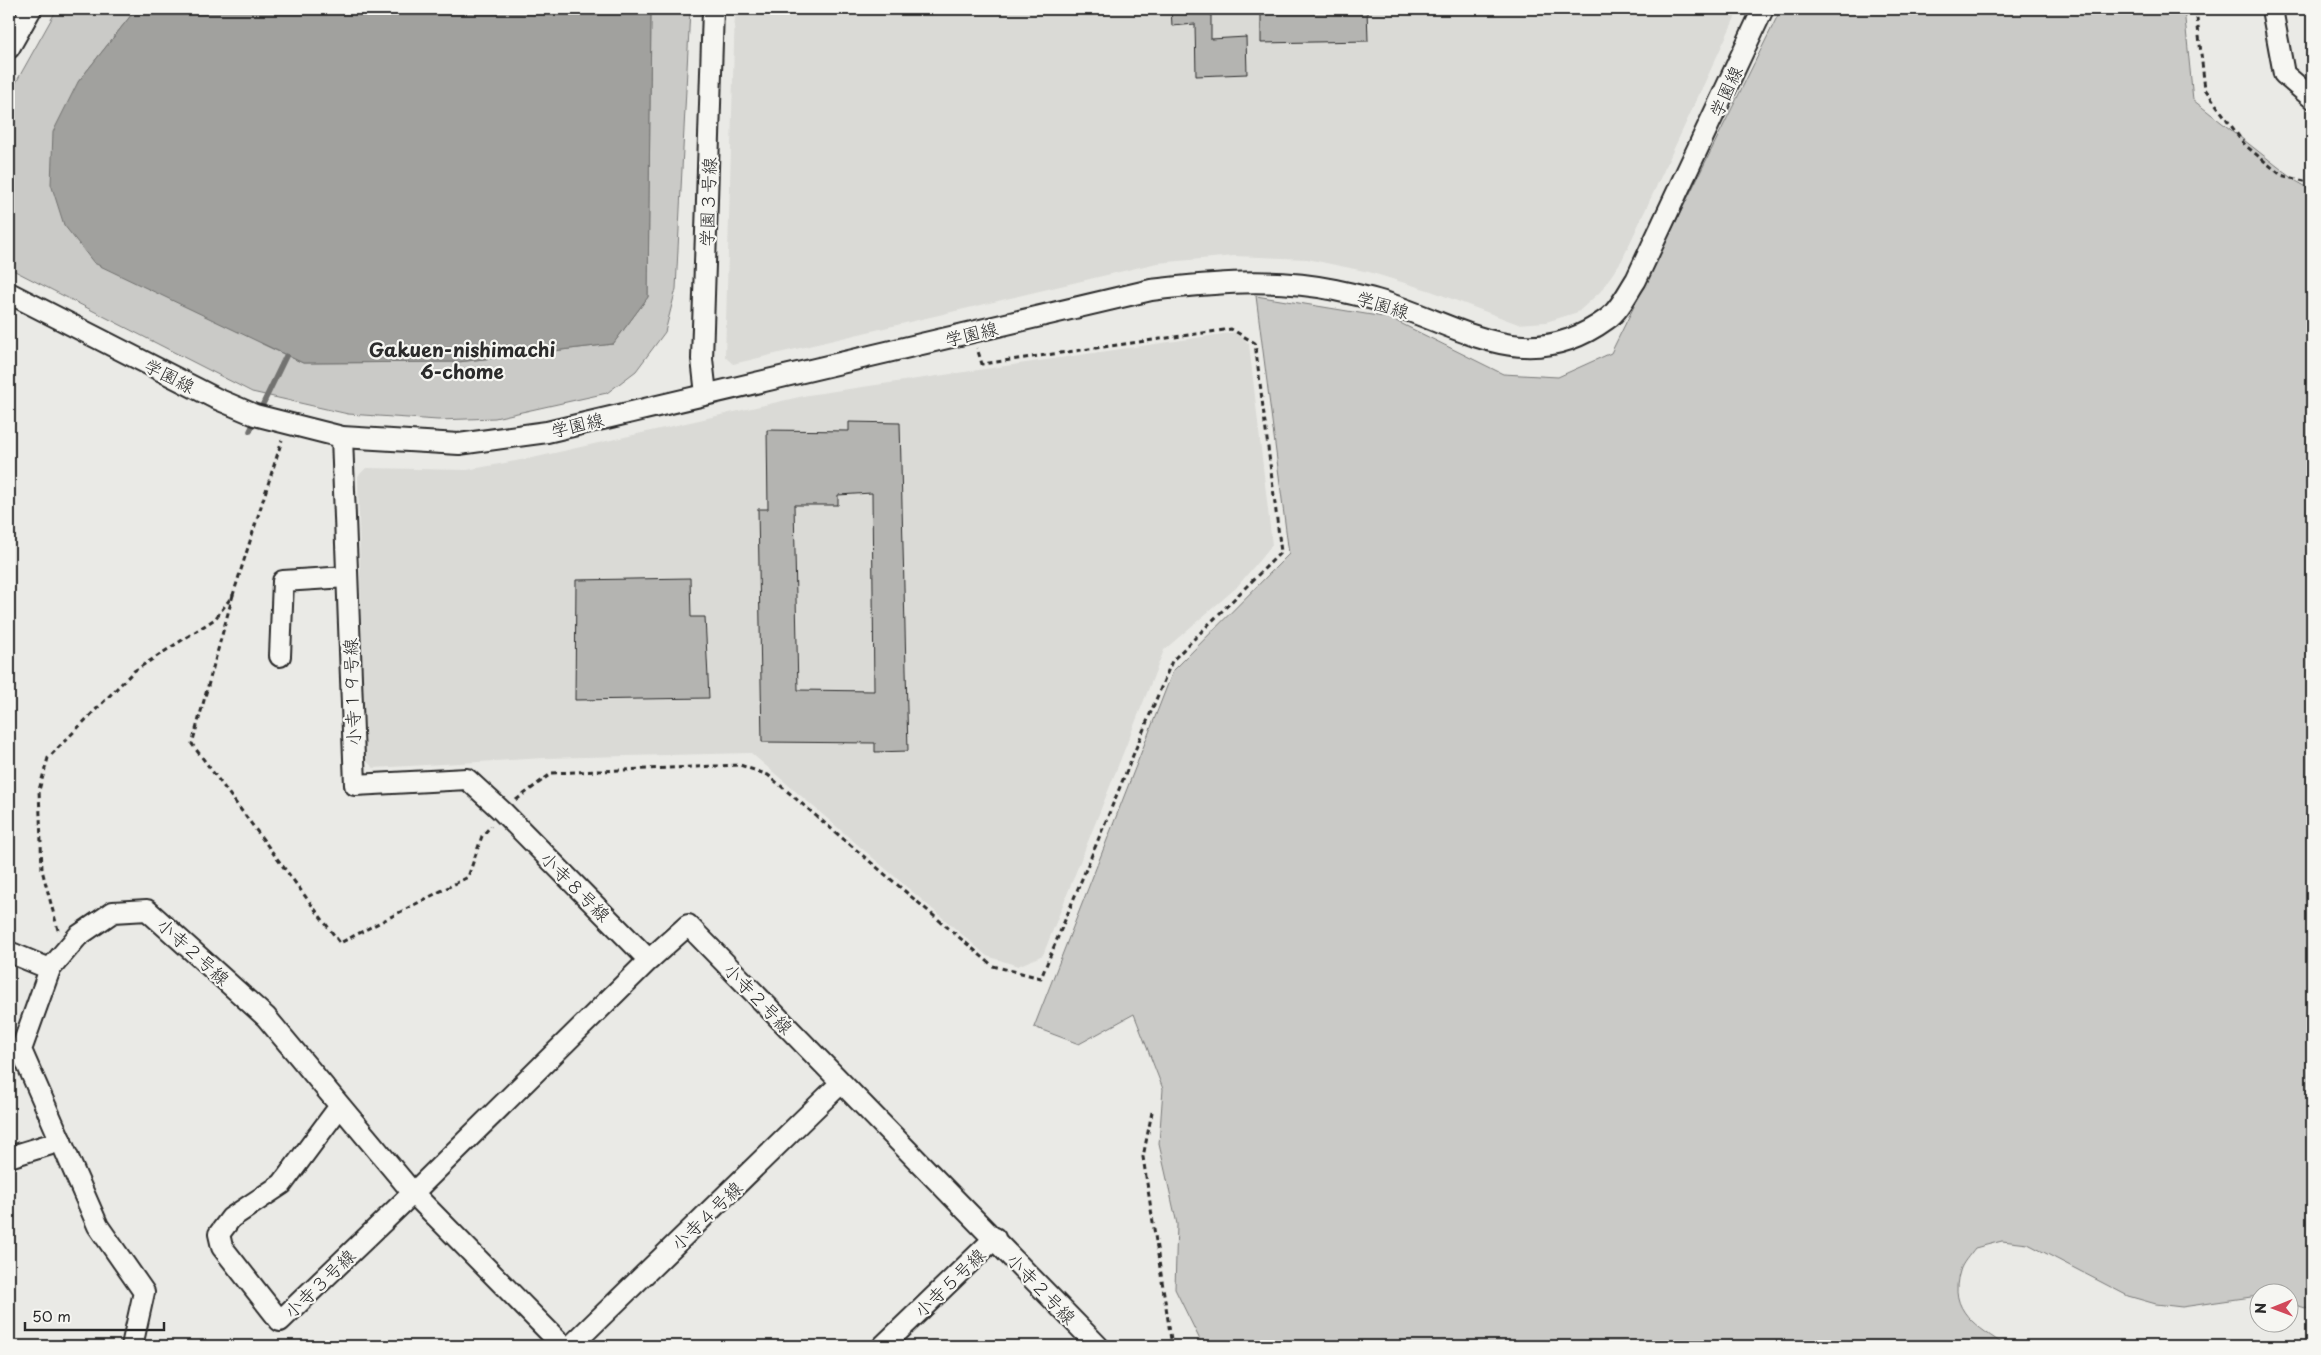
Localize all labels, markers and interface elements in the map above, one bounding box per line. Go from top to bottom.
street label: 学園線 [1701,61,1749,121]
street label: 学園３号線 [692,157,722,247]
street label: 学園線 [1353,283,1413,325]
street label: 学園線 [942,314,1000,352]
district label: Gakuen-nishimachi 6-chome [369,335,555,385]
street label: 学園線 [140,351,200,399]
street label: 学園線 [548,405,606,443]
street label: 小寺１９号線 [336,638,366,746]
street label: 小寺８号線 [535,845,617,927]
street label: 小寺２号線 [152,911,236,991]
street label: 小寺２号線 [718,956,800,1040]
street label: 小寺４号線 [664,1174,748,1256]
street label: 小寺５号線 [907,1241,991,1323]
street label: 小寺３号線 [277,1242,361,1324]
street label: 小寺２号線 [1001,1246,1083,1330]
north arrow [2248,1282,2298,1332]
scale bar [25,1300,164,1332]
text: N [2250,1303,2271,1314]
text: 50 m [32,1304,71,1327]

